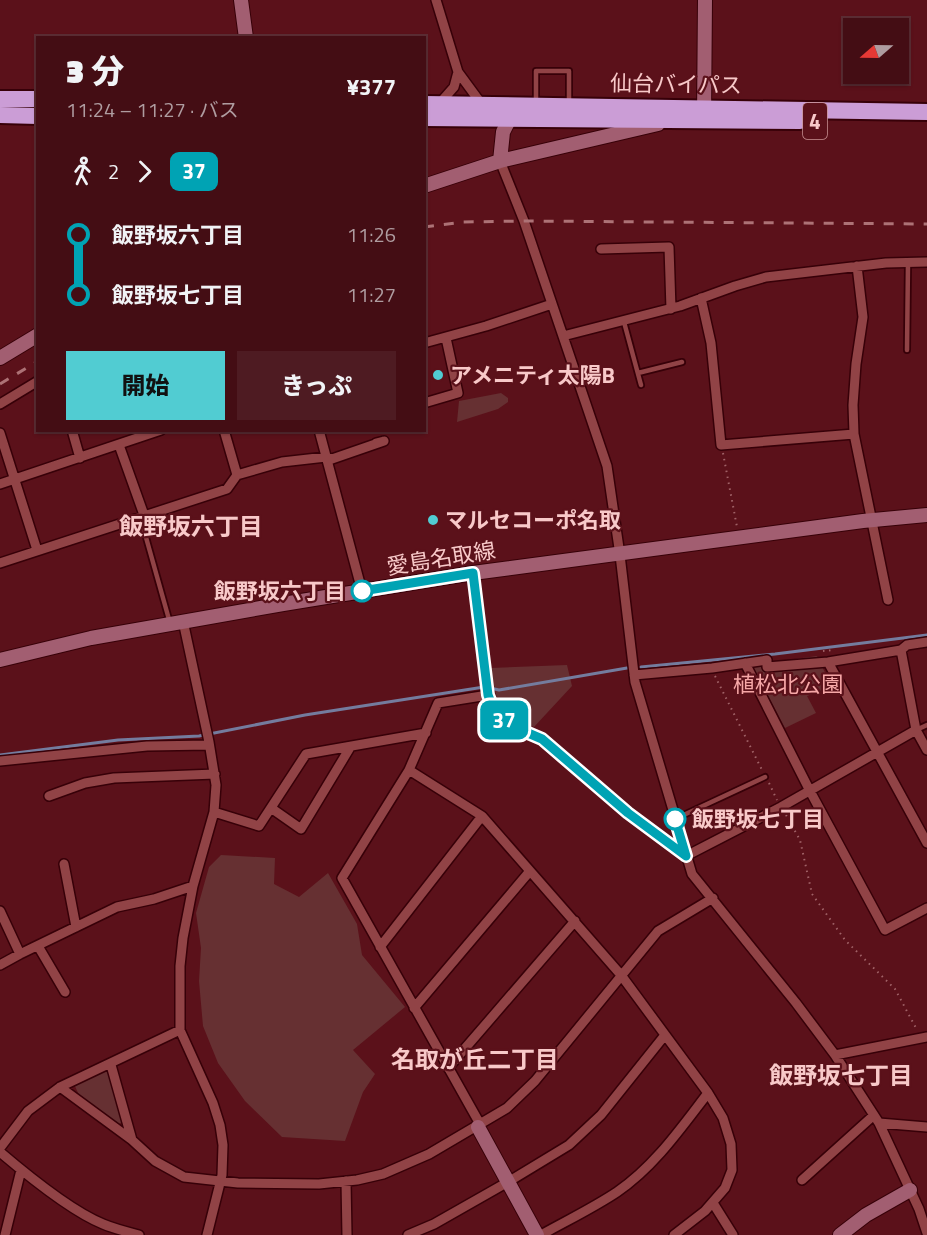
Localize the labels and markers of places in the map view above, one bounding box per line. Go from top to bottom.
place label: アメニティ太陽B [450,358,615,392]
marker: アメニティ太陽B [431,368,445,382]
place label: マルセコーポ名取 [445,503,621,537]
marker: マルセコーポ名取 [426,513,440,527]
place label: 飯野坂六丁目 [213,574,346,608]
marker: 飯野坂六丁目 [351,580,373,602]
place label: 飯野坂七丁目 [691,802,824,836]
marker: 飯野坂七丁目 [664,808,686,830]

